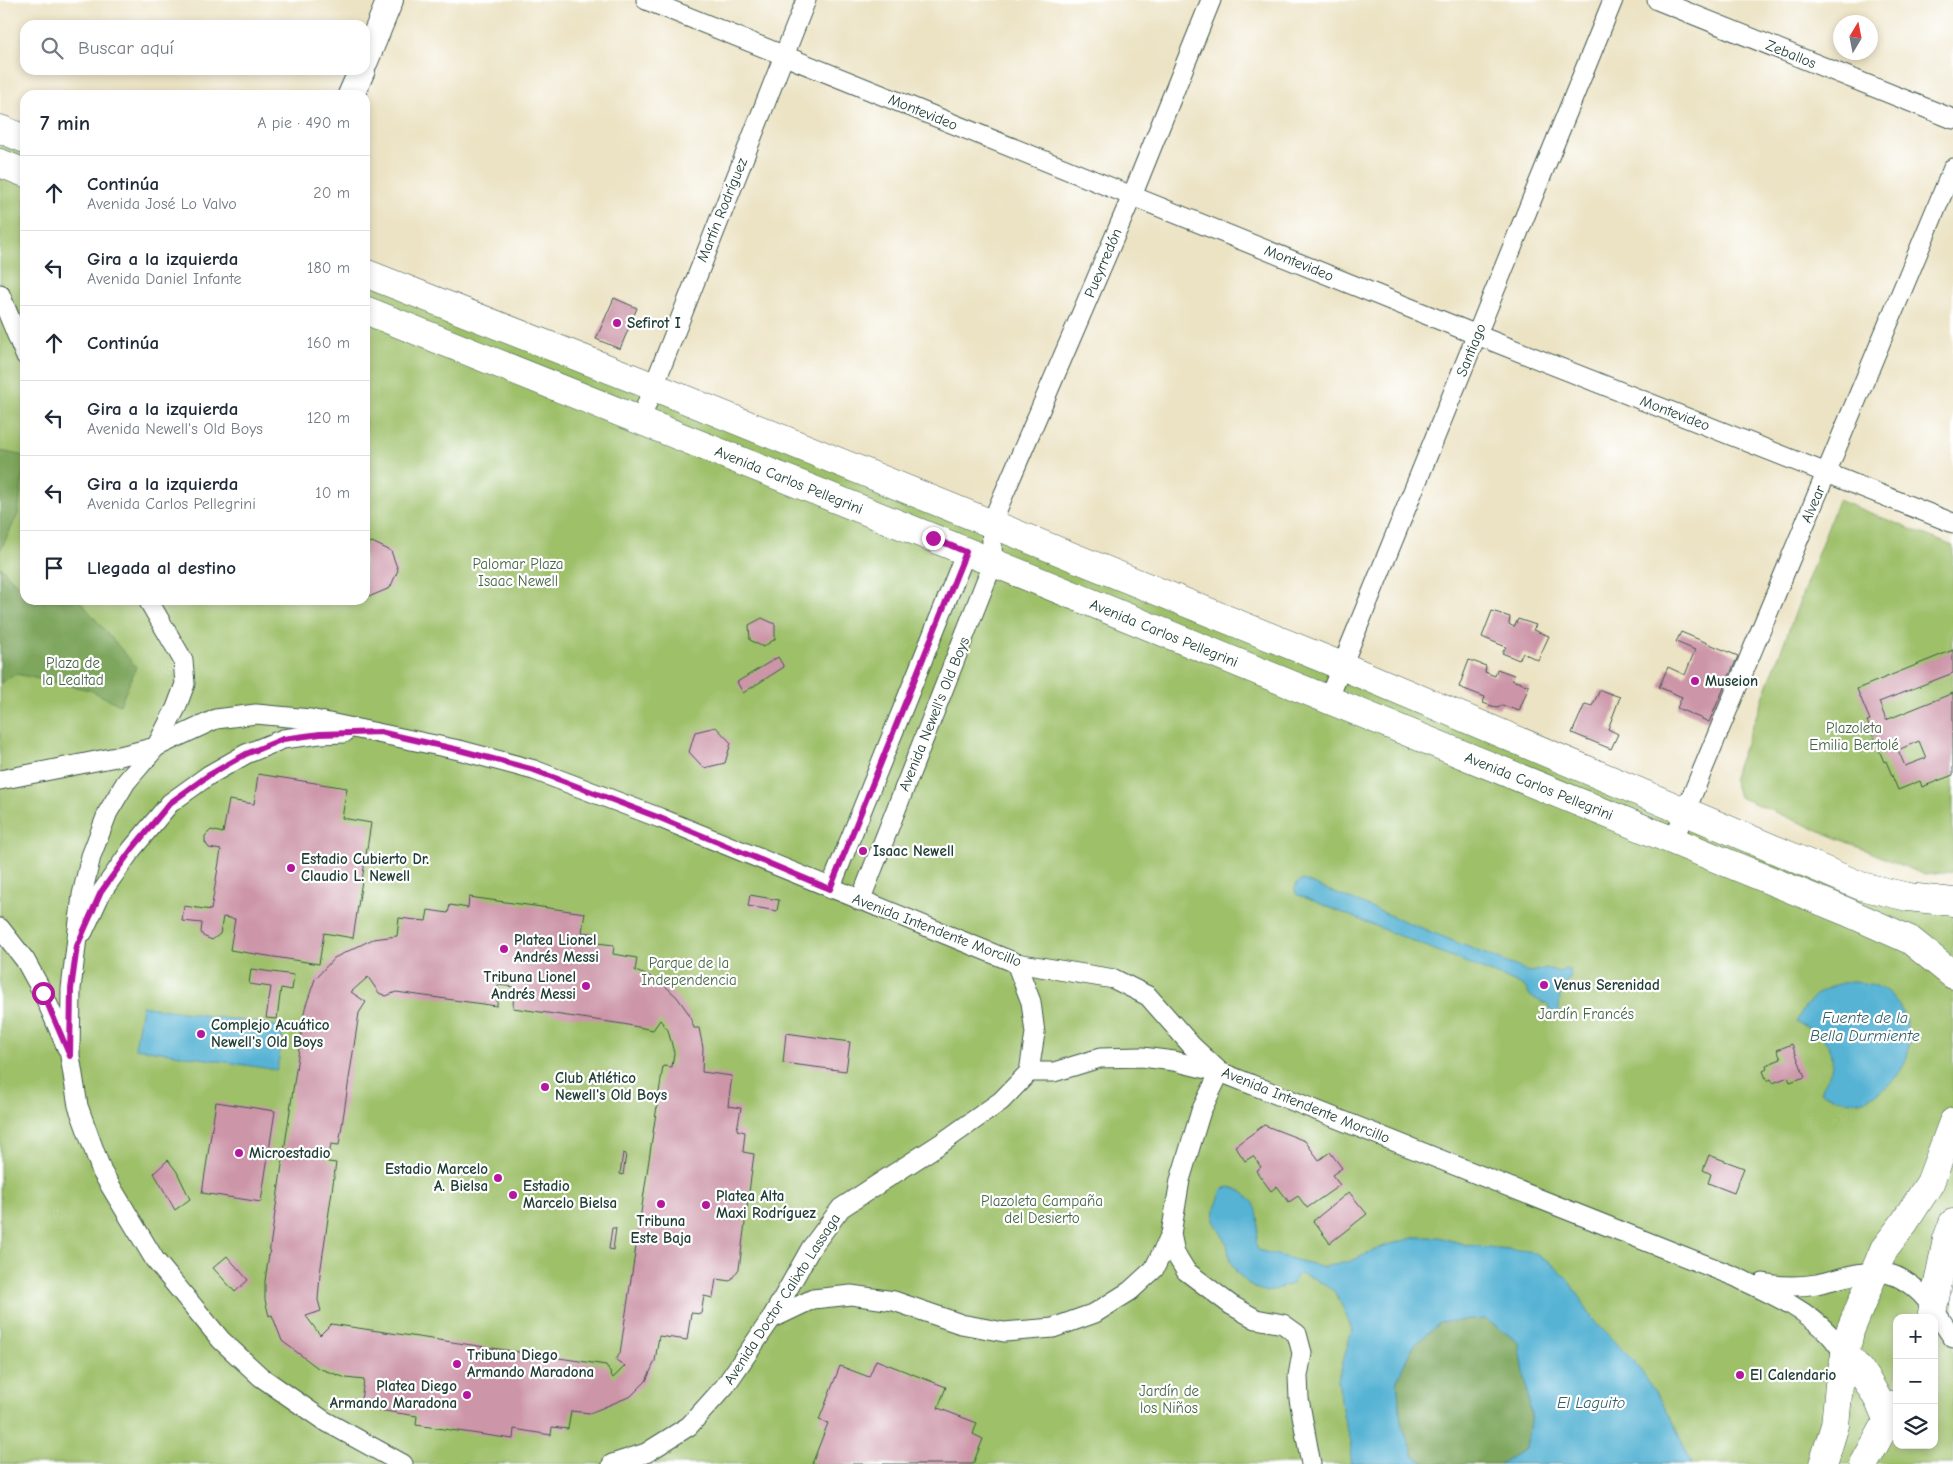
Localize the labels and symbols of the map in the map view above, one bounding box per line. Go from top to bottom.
north arrow [1833,15,1878,60]
street label: Zeballos [1763,36,1819,72]
street label: Montevideo [886,90,960,134]
street label: Martín Rodríguez [693,155,751,265]
street label: Pueyrredón [1080,226,1126,300]
street label: Montevideo [1262,241,1336,285]
place label: Sefirot I [627,314,681,332]
marker: Sefirot I [611,317,623,329]
street label: Santiago [1452,321,1490,379]
street label: Montevideo [1638,391,1712,435]
street label: Avenida Carlos Pellegrini [712,442,866,518]
street label: Alvear [1797,482,1829,526]
route end [922,527,945,550]
park label: Palomar Plaza Isaac Newell [472,555,564,590]
street label: Avenida Carlos Pellegrini [1087,595,1241,671]
street label: Avenida Newell's Old Boys [895,634,973,794]
park label: Plaza de la Lealtad [42,654,104,689]
place label: Museion [1705,672,1758,690]
marker: Museion [1689,675,1701,687]
park label: Plazoleta Emilia Bertolé [1809,719,1899,754]
street label: Avenida Carlos Pellegrini [1462,748,1616,824]
place label: Isaac Newell [873,842,954,860]
marker: Isaac Newell [857,845,869,857]
place label: Estadio Cubierto Dr. Claudio L. Newell [301,850,429,885]
marker: Estadio Cubierto Dr. Claudio L. Newell [285,862,297,874]
street label: Avenida Intendente Morcillo [850,889,1024,971]
place label: Platea Lionel Andrés Messi [514,931,599,966]
marker: Platea Lionel Andrés Messi [498,943,510,955]
park label: Parque de la Independencia [641,954,737,989]
place label: Tribuna Lionel Andrés Messi [484,968,576,1003]
place label: Venus Serenidad [1554,976,1660,994]
marker: Venus Serenidad [1538,979,1550,991]
marker: Tribuna Lionel Andrés Messi [580,980,592,992]
route start [32,982,55,1005]
park label: Jardín Francés [1538,1005,1634,1023]
water label: Fuente de la Bella Durmiente [1810,1009,1920,1045]
place label: Complejo Acuático Newell's Old Boys [211,1016,330,1051]
marker: Complejo Acuático Newell's Old Boys [195,1028,207,1040]
street label: Avenida Intendente Morcillo [1219,1063,1393,1147]
place label: Club Atlético Newell's Old Boys [555,1069,667,1104]
marker: Club Atlético Newell's Old Boys [539,1081,551,1093]
place label: Microestadio [249,1144,331,1162]
marker: Microestadio [233,1147,245,1159]
place label: Estadio Marcelo A. Bielsa [385,1160,488,1195]
marker: Estadio Marcelo A. Bielsa [492,1172,504,1184]
place label: Estadio Marcelo Bielsa [523,1177,617,1212]
place label: Platea Alta Maxi Rodríguez [716,1187,816,1222]
marker: Estadio Marcelo Bielsa [507,1189,519,1201]
park label: Plazoleta Campaña del Desierto [981,1192,1103,1227]
marker: Tribuna Este Baja [655,1198,667,1210]
marker: Platea Alta Maxi Rodríguez [700,1199,712,1211]
street label: Avenida Doctor Calixto Lassaga [720,1210,844,1388]
place label: Tribuna Este Baja [631,1212,691,1247]
place label: Tribuna Diego Armando Maradona [467,1346,594,1381]
marker: Tribuna Diego Armando Maradona [451,1358,463,1370]
place label: El Calendario [1750,1366,1837,1384]
marker: El Calendario [1734,1369,1746,1381]
place label: Platea Diego Armando Maradona [330,1377,457,1412]
park label: Jardín de los Niños [1139,1382,1200,1417]
marker: Platea Diego Armando Maradona [461,1389,473,1401]
water label: El Laguito [1557,1394,1625,1412]

